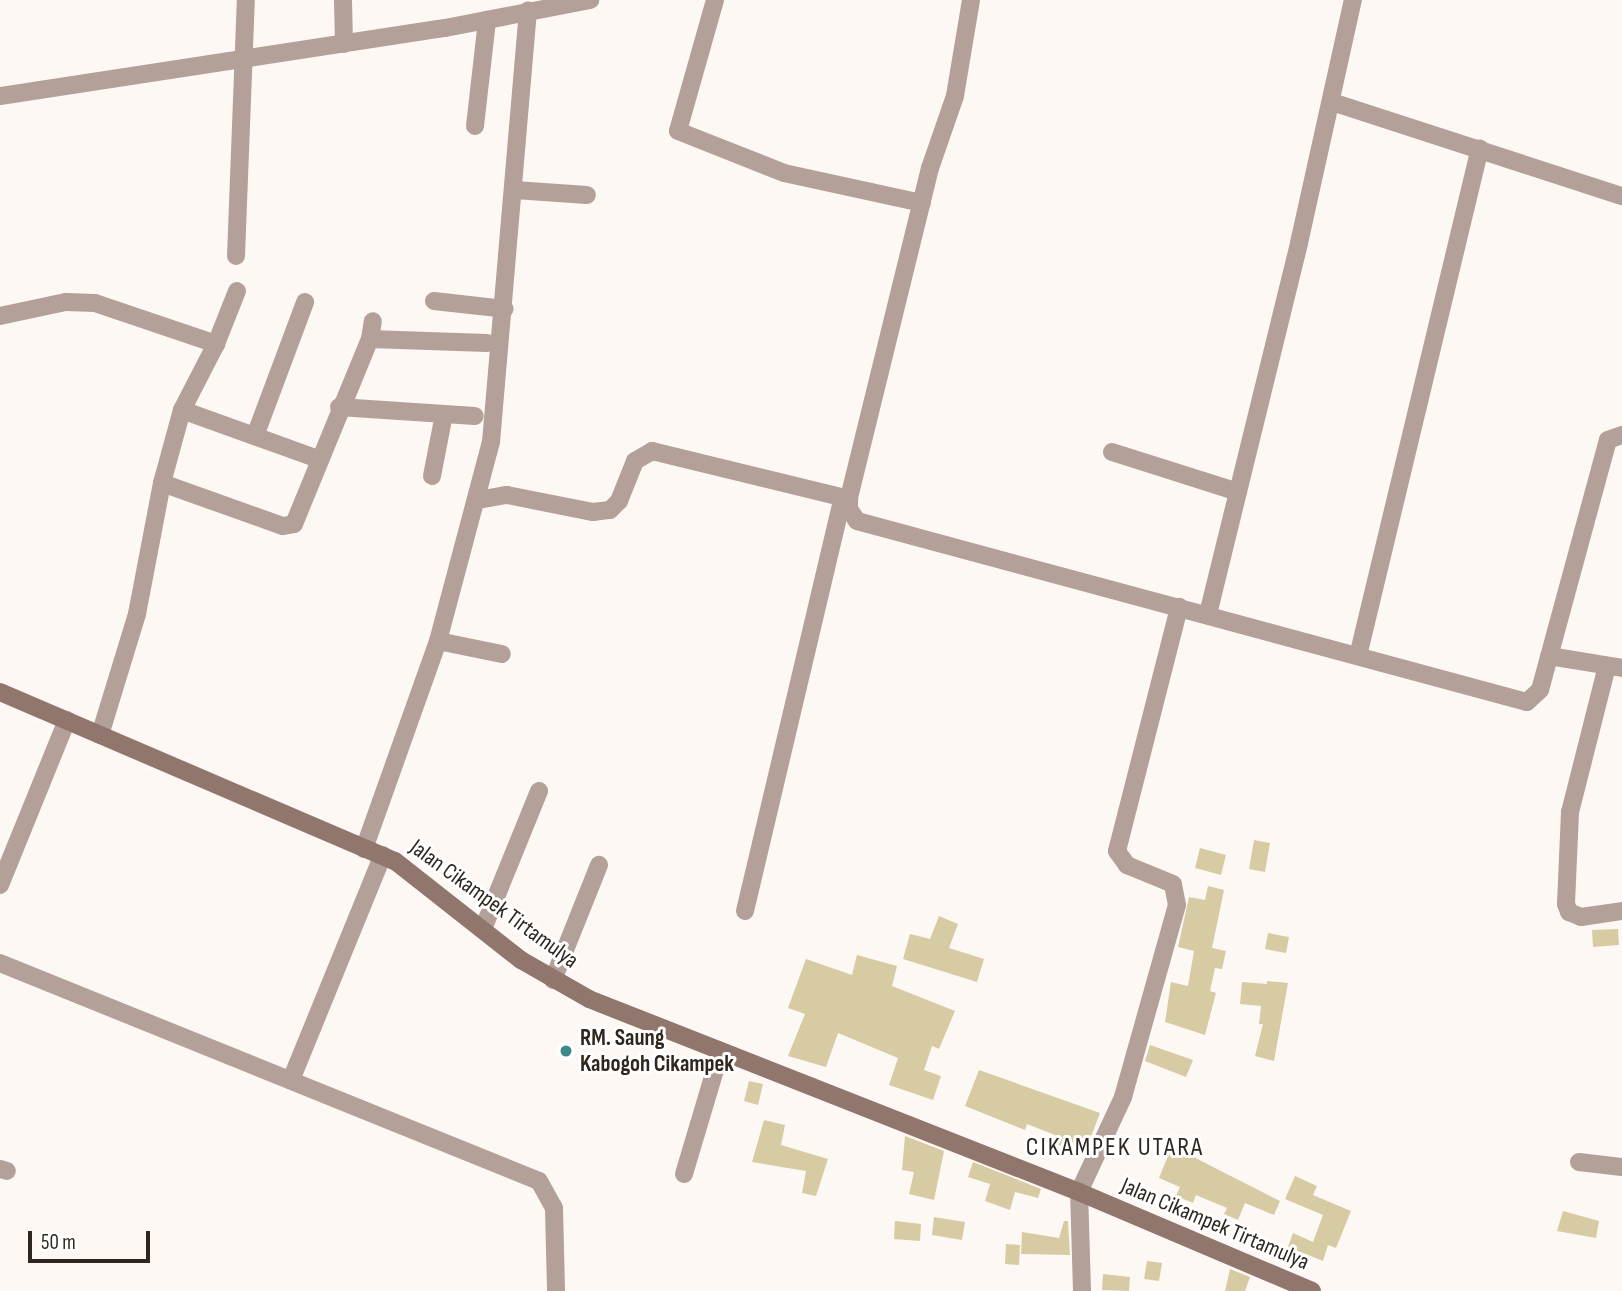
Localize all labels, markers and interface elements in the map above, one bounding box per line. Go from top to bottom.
street label: Jalan Cikampek Tirtamulya [404,834,584,974]
place label: RM. Saung Kabogoh Cikampek [580,1024,734,1078]
marker: RM. Saung Kabogoh Cikampek [558,1043,574,1059]
district label: CIKAMPEK UTARA [1028,1132,1202,1164]
street label: Jalan Cikampek Tirtamulya [1117,1172,1313,1276]
scale bar [32,1218,154,1262]
text: 50 m [41,1230,76,1255]

